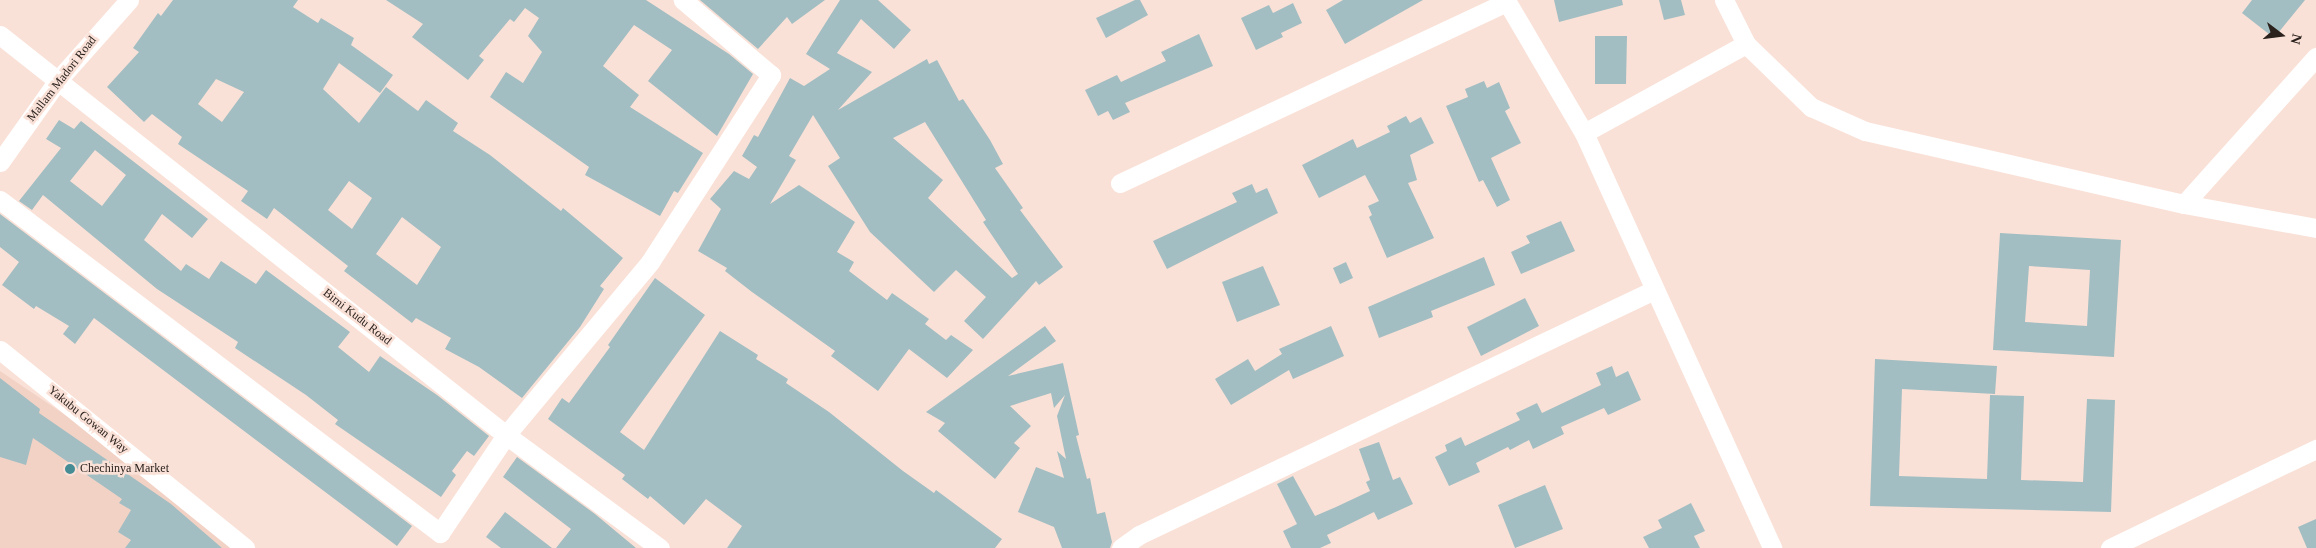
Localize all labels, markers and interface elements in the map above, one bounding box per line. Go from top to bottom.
north arrow [2256,10,2306,60]
text: N [2287,32,2305,46]
street label: Mallam Madori Road [24,34,100,124]
street label: Birni Kudu Road [320,286,394,348]
street label: Yakubu Gowan Way [45,383,131,457]
place label: Chechinya Market [80,462,169,476]
marker: Chechinya Market [64,463,76,475]

